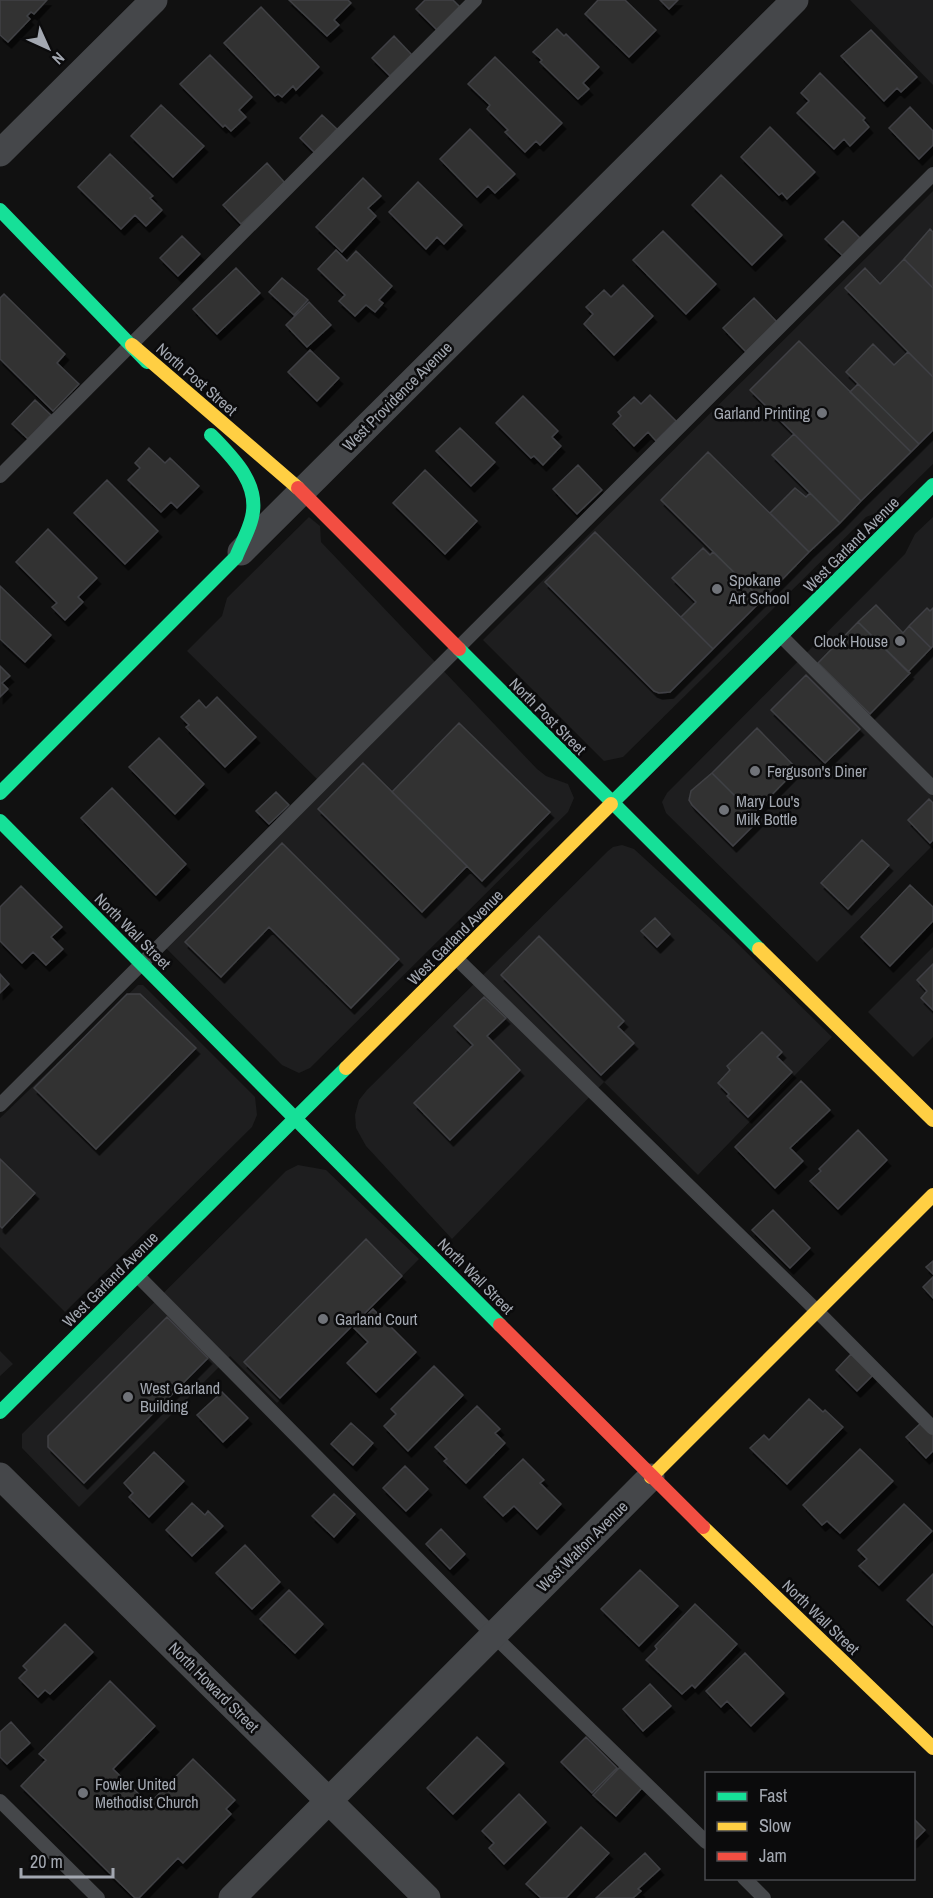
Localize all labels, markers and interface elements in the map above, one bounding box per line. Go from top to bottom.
north arrow [18,18,78,78]
text: N [47,47,70,70]
street label: West Providence Avenue [337,336,457,456]
street label: North Post Street [152,338,242,421]
place label: Garland Printing [714,402,811,424]
marker: Garland Printing [815,406,829,420]
street label: West Garland Avenue [798,491,904,597]
place label: Spokane Art School [728,569,790,609]
marker: Spokane Art School [710,582,724,596]
place label: Clock House [814,630,888,652]
marker: Clock House [893,634,907,648]
street label: North Post Street [505,673,592,760]
place label: Ferguson's Diner [767,760,867,782]
marker: Ferguson's Diner [748,764,762,778]
place label: Mary Lou's Milk Bottle [736,790,800,830]
marker: Mary Lou's Milk Bottle [717,803,731,817]
street label: West Garland Avenue [402,884,508,990]
street label: North Wall Street [90,888,176,974]
street label: West Garland Avenue [57,1226,163,1332]
street label: North Wall Street [433,1233,519,1319]
place label: Garland Court [335,1308,418,1330]
marker: Garland Court [316,1312,330,1326]
place label: West Garland Building [140,1377,220,1417]
marker: West Garland Building [121,1390,135,1404]
street label: West Walton Avenue [531,1495,633,1597]
street label: North Wall Street [778,1575,865,1660]
street label: North Howard Street [164,1637,264,1737]
legend [705,1772,915,1880]
place label: Fowler United Methodist Church [95,1773,199,1813]
text: Fast [759,1783,787,1808]
marker: Fowler United Methodist Church [76,1786,90,1800]
text: Slow [759,1813,791,1838]
scale bar [21,1841,112,1879]
text: Jam [759,1843,787,1868]
text: 20 m [30,1849,63,1874]

